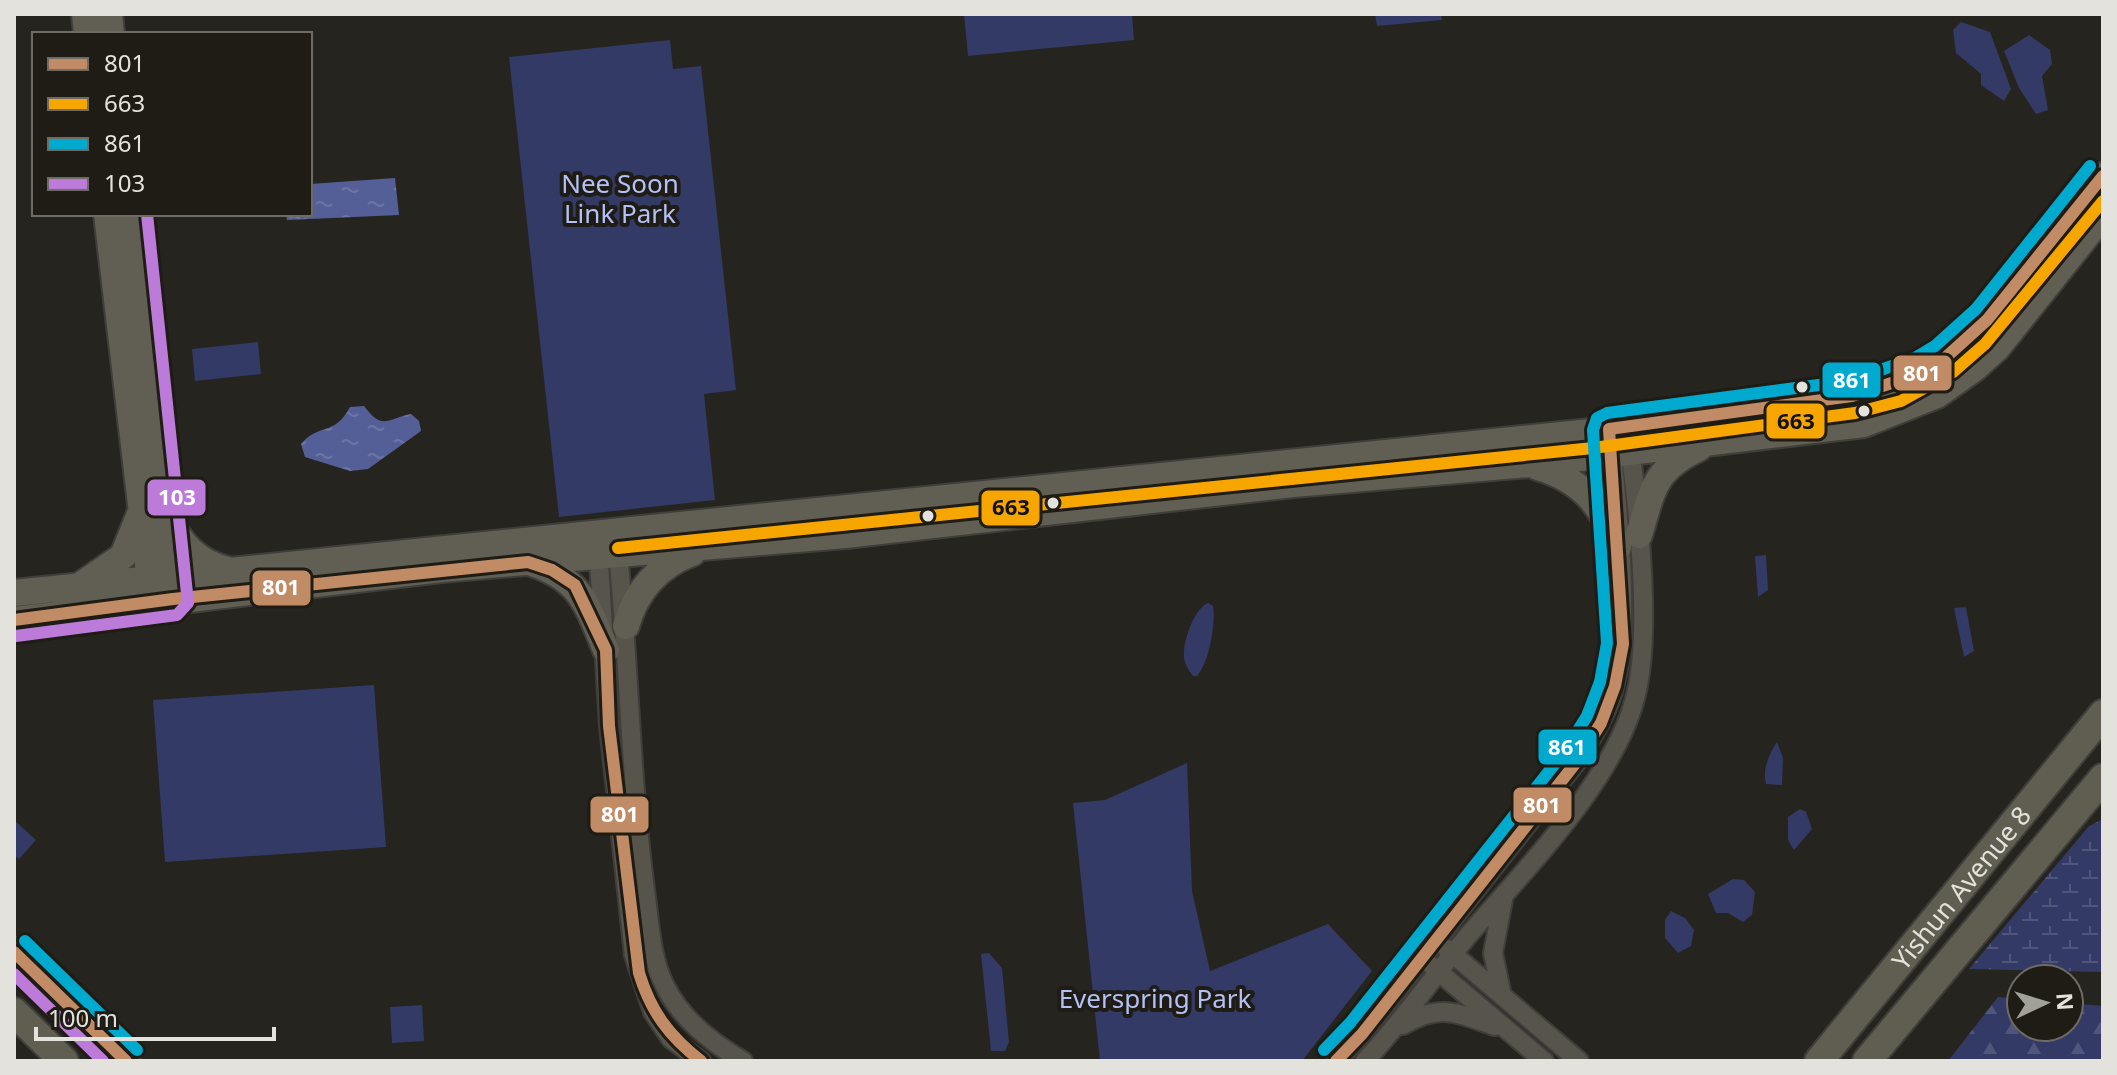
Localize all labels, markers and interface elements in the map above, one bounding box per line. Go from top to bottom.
legend [32,32,312,216]
text: 801 [104,46,145,79]
text: 663 [104,86,145,119]
text: 861 [104,126,145,159]
park label: Nee Soon Link Park [561,165,679,231]
text: 103 [104,166,145,199]
line badge: 801 [1892,354,1953,392]
text: 801 [1903,357,1941,387]
line badge: 861 [1821,361,1882,399]
text: 861 [1833,364,1871,394]
unlabelled marker [1794,379,1810,395]
line badge: 663 [1765,402,1826,440]
unlabelled marker [1856,403,1872,419]
text: 663 [1777,405,1815,435]
line badge: 103 [146,478,207,517]
text: 103 [158,481,196,511]
line badge: 663 [980,489,1041,527]
text: 663 [992,491,1030,521]
unlabelled marker [1045,495,1061,511]
unlabelled marker [920,508,936,524]
line badge: 801 [251,569,312,607]
text: 801 [262,571,300,601]
line badge: 861 [1537,728,1598,766]
text: 861 [1548,731,1586,761]
line badge: 801 [1512,786,1573,824]
text: 801 [1523,789,1561,819]
line badge: 801 [589,795,650,834]
text: 801 [601,798,639,828]
street label: Yishun Avenue 8 [1883,798,2039,977]
north arrow [2005,963,2085,1043]
park label: Everspring Park [1059,980,1251,1016]
scale bar [36,991,274,1041]
text: N [2050,992,2082,1012]
text: 100 m [48,1001,118,1034]

